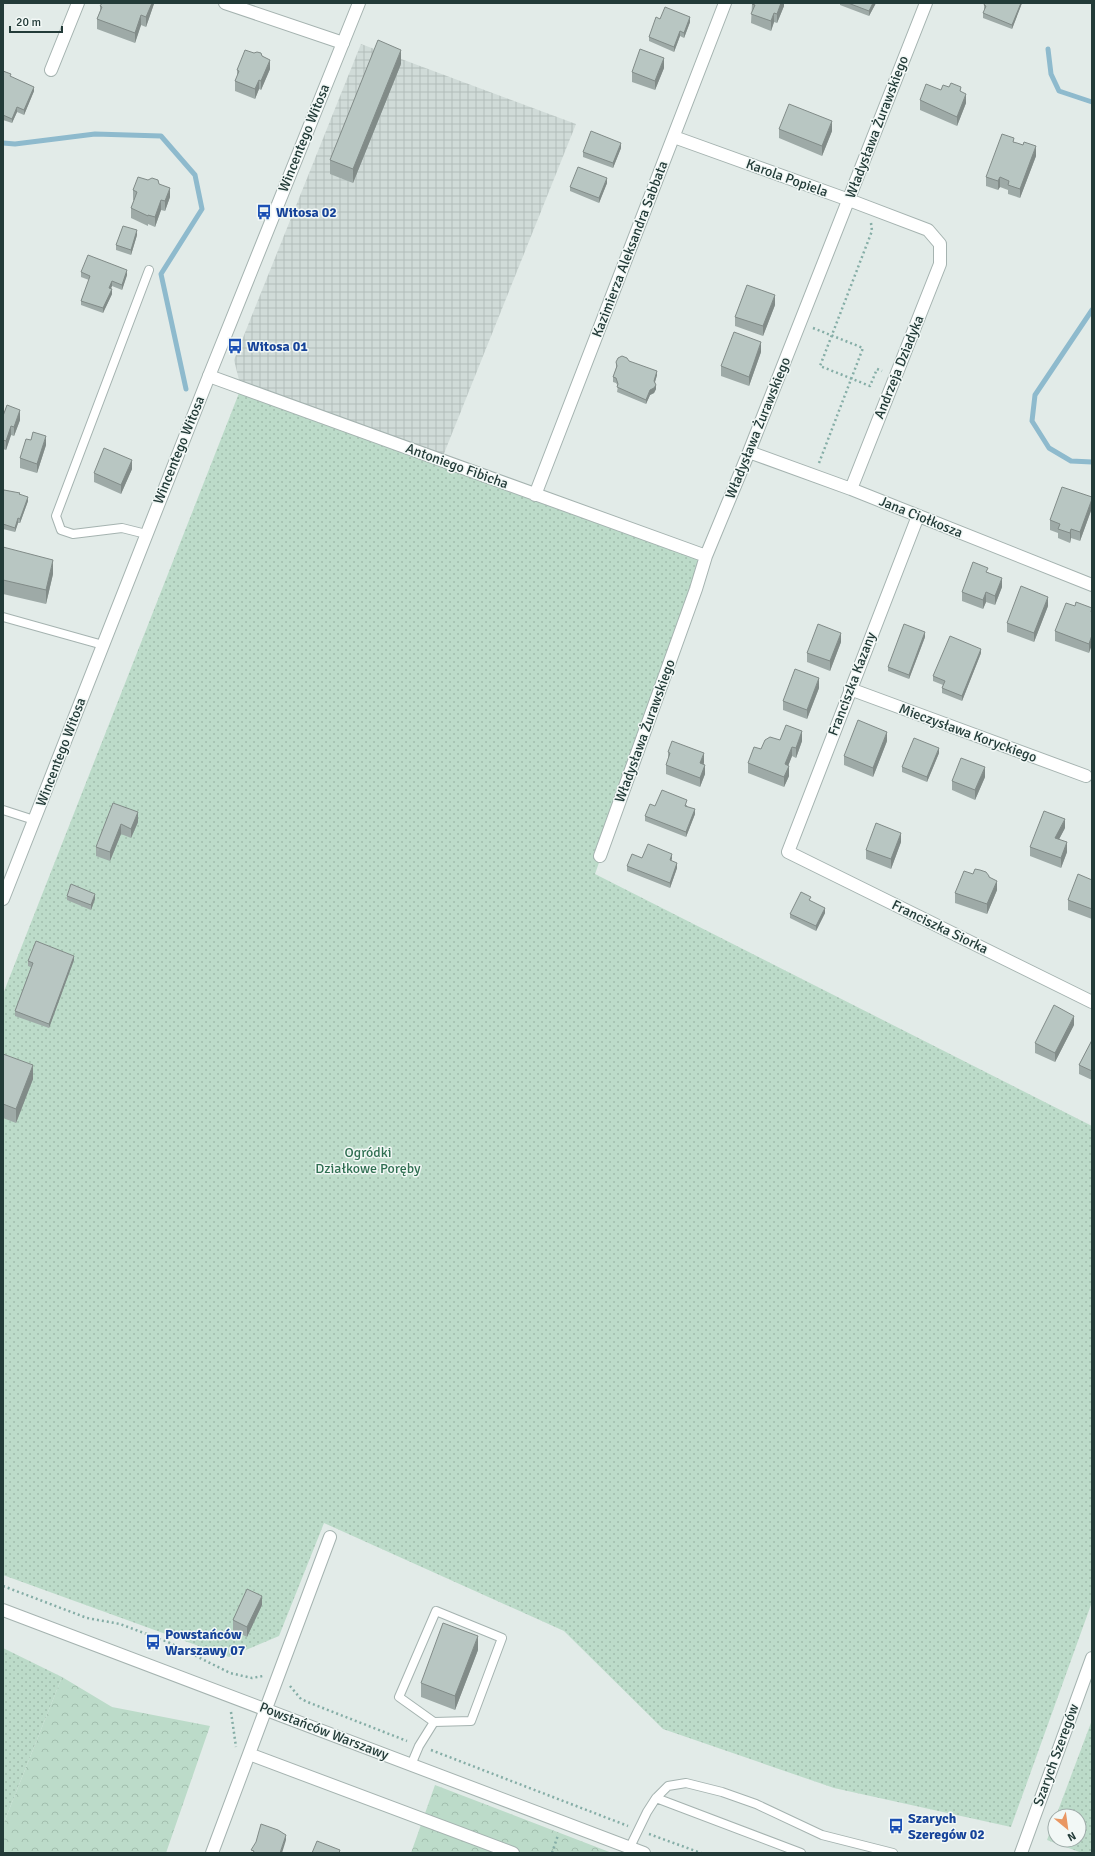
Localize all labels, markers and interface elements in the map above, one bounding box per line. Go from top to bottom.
scale bar [10,8,62,34]
text: 20 m [16,15,41,30]
street label: Władysława Żurawskiego [842,53,912,201]
street label: Wincentego Witosa [275,82,333,194]
street label: Karola Popiela [744,155,830,201]
street label: Kazimierza Aleksandra Sabbata [588,158,672,340]
bus stop icon: Witosa 02 [255,203,273,221]
place label: Witosa 02 [276,204,337,221]
street label: Andrzeja Dziadyka [871,313,927,421]
bus stop icon: Witosa 01 [226,337,244,355]
place label: Witosa 01 [247,338,308,355]
street label: Władysława Żurawskiego [722,355,794,501]
street label: Wincentego Witosa [150,394,208,506]
street label: Antoniego Fibicha [403,440,511,492]
street label: Jana Ciołkosza [877,493,965,541]
street label: Franciszka Kazany [824,629,880,738]
street label: Władysława Żurawskiego [611,657,679,805]
street label: Wincentego Witosa [32,695,90,809]
street label: Mieczysława Koryckiego [897,700,1039,766]
street label: Franciszka Siorka [889,896,991,958]
park label: Ogródki Działkowe Poręby [315,1144,421,1177]
place label: Powstańców Warszawy 07 [165,1626,246,1659]
bus stop icon: Powstańców Warszawy 07 [144,1633,162,1651]
street label: Powstańców Warszawy [257,1699,391,1764]
street label: Szarych Szeregów [1030,1702,1082,1808]
north arrow [1047,1808,1087,1848]
place label: Szarych Szeregów 02 [908,1810,985,1843]
bus stop icon: Szarych Szeregów 02 [887,1817,905,1835]
text: N [1065,1829,1078,1844]

